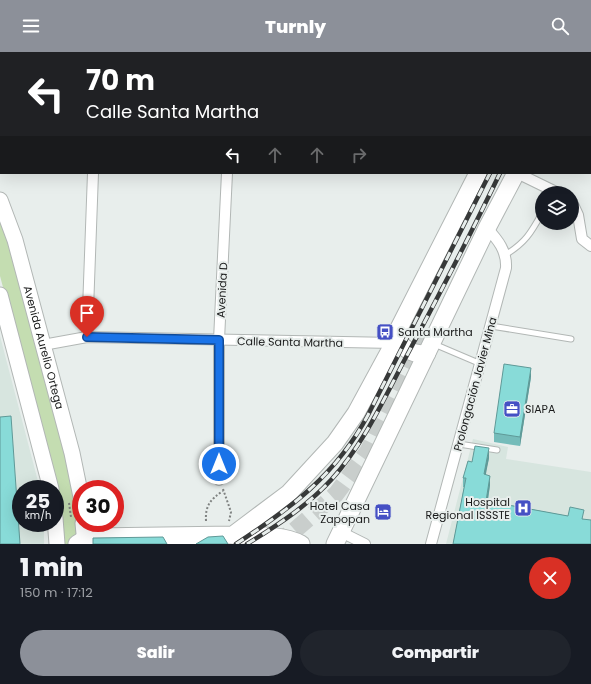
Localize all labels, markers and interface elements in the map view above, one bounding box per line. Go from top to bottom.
text: Turnly [265,14,326,39]
icon: menu [20,15,42,37]
icon: search [549,15,571,37]
text: 70 m [86,61,155,100]
icon: left [20,68,72,120]
text: Calle Santa Martha [86,99,259,124]
icon: left [222,144,244,166]
icon: ahead [264,144,286,166]
icon: ahead [306,144,328,166]
icon: right [348,144,370,166]
map controls [535,186,579,230]
button: layers [535,186,579,230]
street label: Avenida D [213,262,231,318]
street label: Avenida Aurelio Ortega [20,284,68,411]
pin [70,296,104,337]
icon: arrive [76,302,98,324]
street label: Prolongación Javier Mina [449,315,501,453]
bus stop icon: Santa Martha [375,322,395,342]
place label: Santa Martha [398,324,473,340]
street label: Calle Santa Martha [237,333,343,351]
office icon: SIAPA [502,399,522,419]
place label: SIAPA [525,401,556,417]
position arrow [198,443,240,485]
speed limit sign: 30 [72,480,124,532]
text: 25 [26,487,50,515]
place label: Hospital Regional ISSSTE [426,494,510,523]
place label: Hotel Casa Zapopan [310,498,370,527]
hospital icon: Hospital Regional ISSSTE [513,498,533,518]
hotel icon: Hotel Casa Zapopan [373,502,393,522]
text: km/h [25,508,51,523]
text: 1 min [20,551,83,584]
button: close [529,557,571,599]
text: 150 m · 17:12 [20,583,93,602]
button: Salir [20,630,292,676]
button: Compartir [300,630,571,676]

